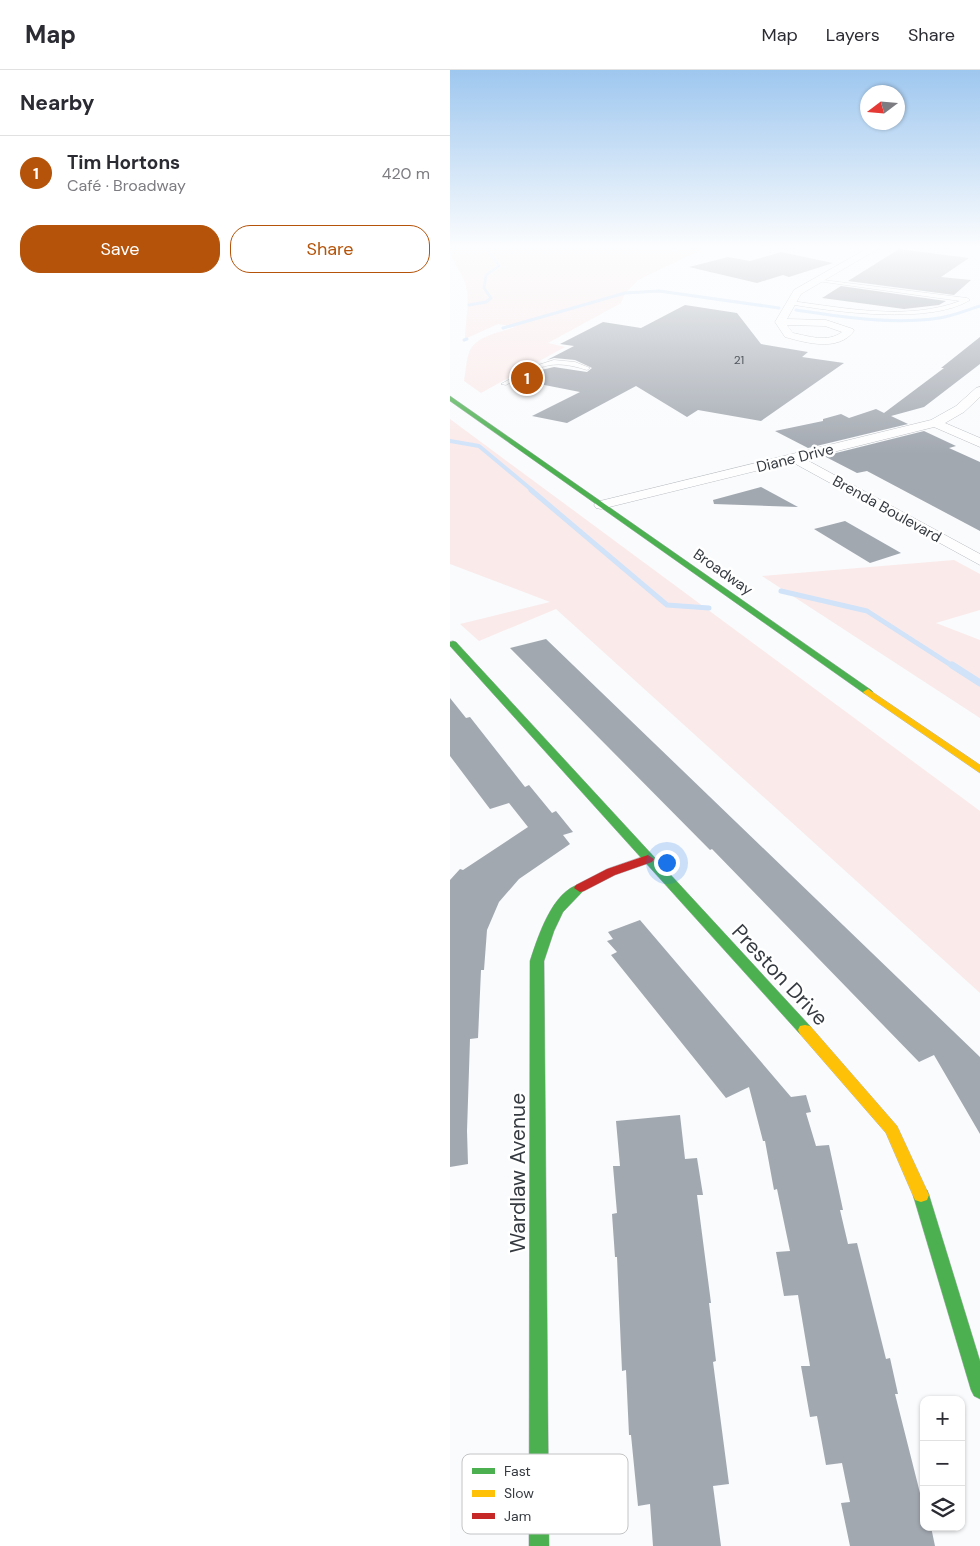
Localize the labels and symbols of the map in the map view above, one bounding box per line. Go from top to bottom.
north arrow [860,85,905,130]
house number: 21 [734,352,744,368]
pin: 1 [511,359,543,397]
street label: Diane Drive [754,439,836,477]
street label: Brenda Boulevard [829,471,945,547]
street label: Broadway [689,544,757,600]
your location [654,850,680,876]
street label: Preston Drive [726,918,834,1032]
street label: Wardlaw Avenue [504,1093,532,1253]
legend [462,1454,628,1534]
text: Fast [504,1462,531,1480]
text: Slow [504,1484,534,1502]
text: Jam [504,1507,531,1525]

